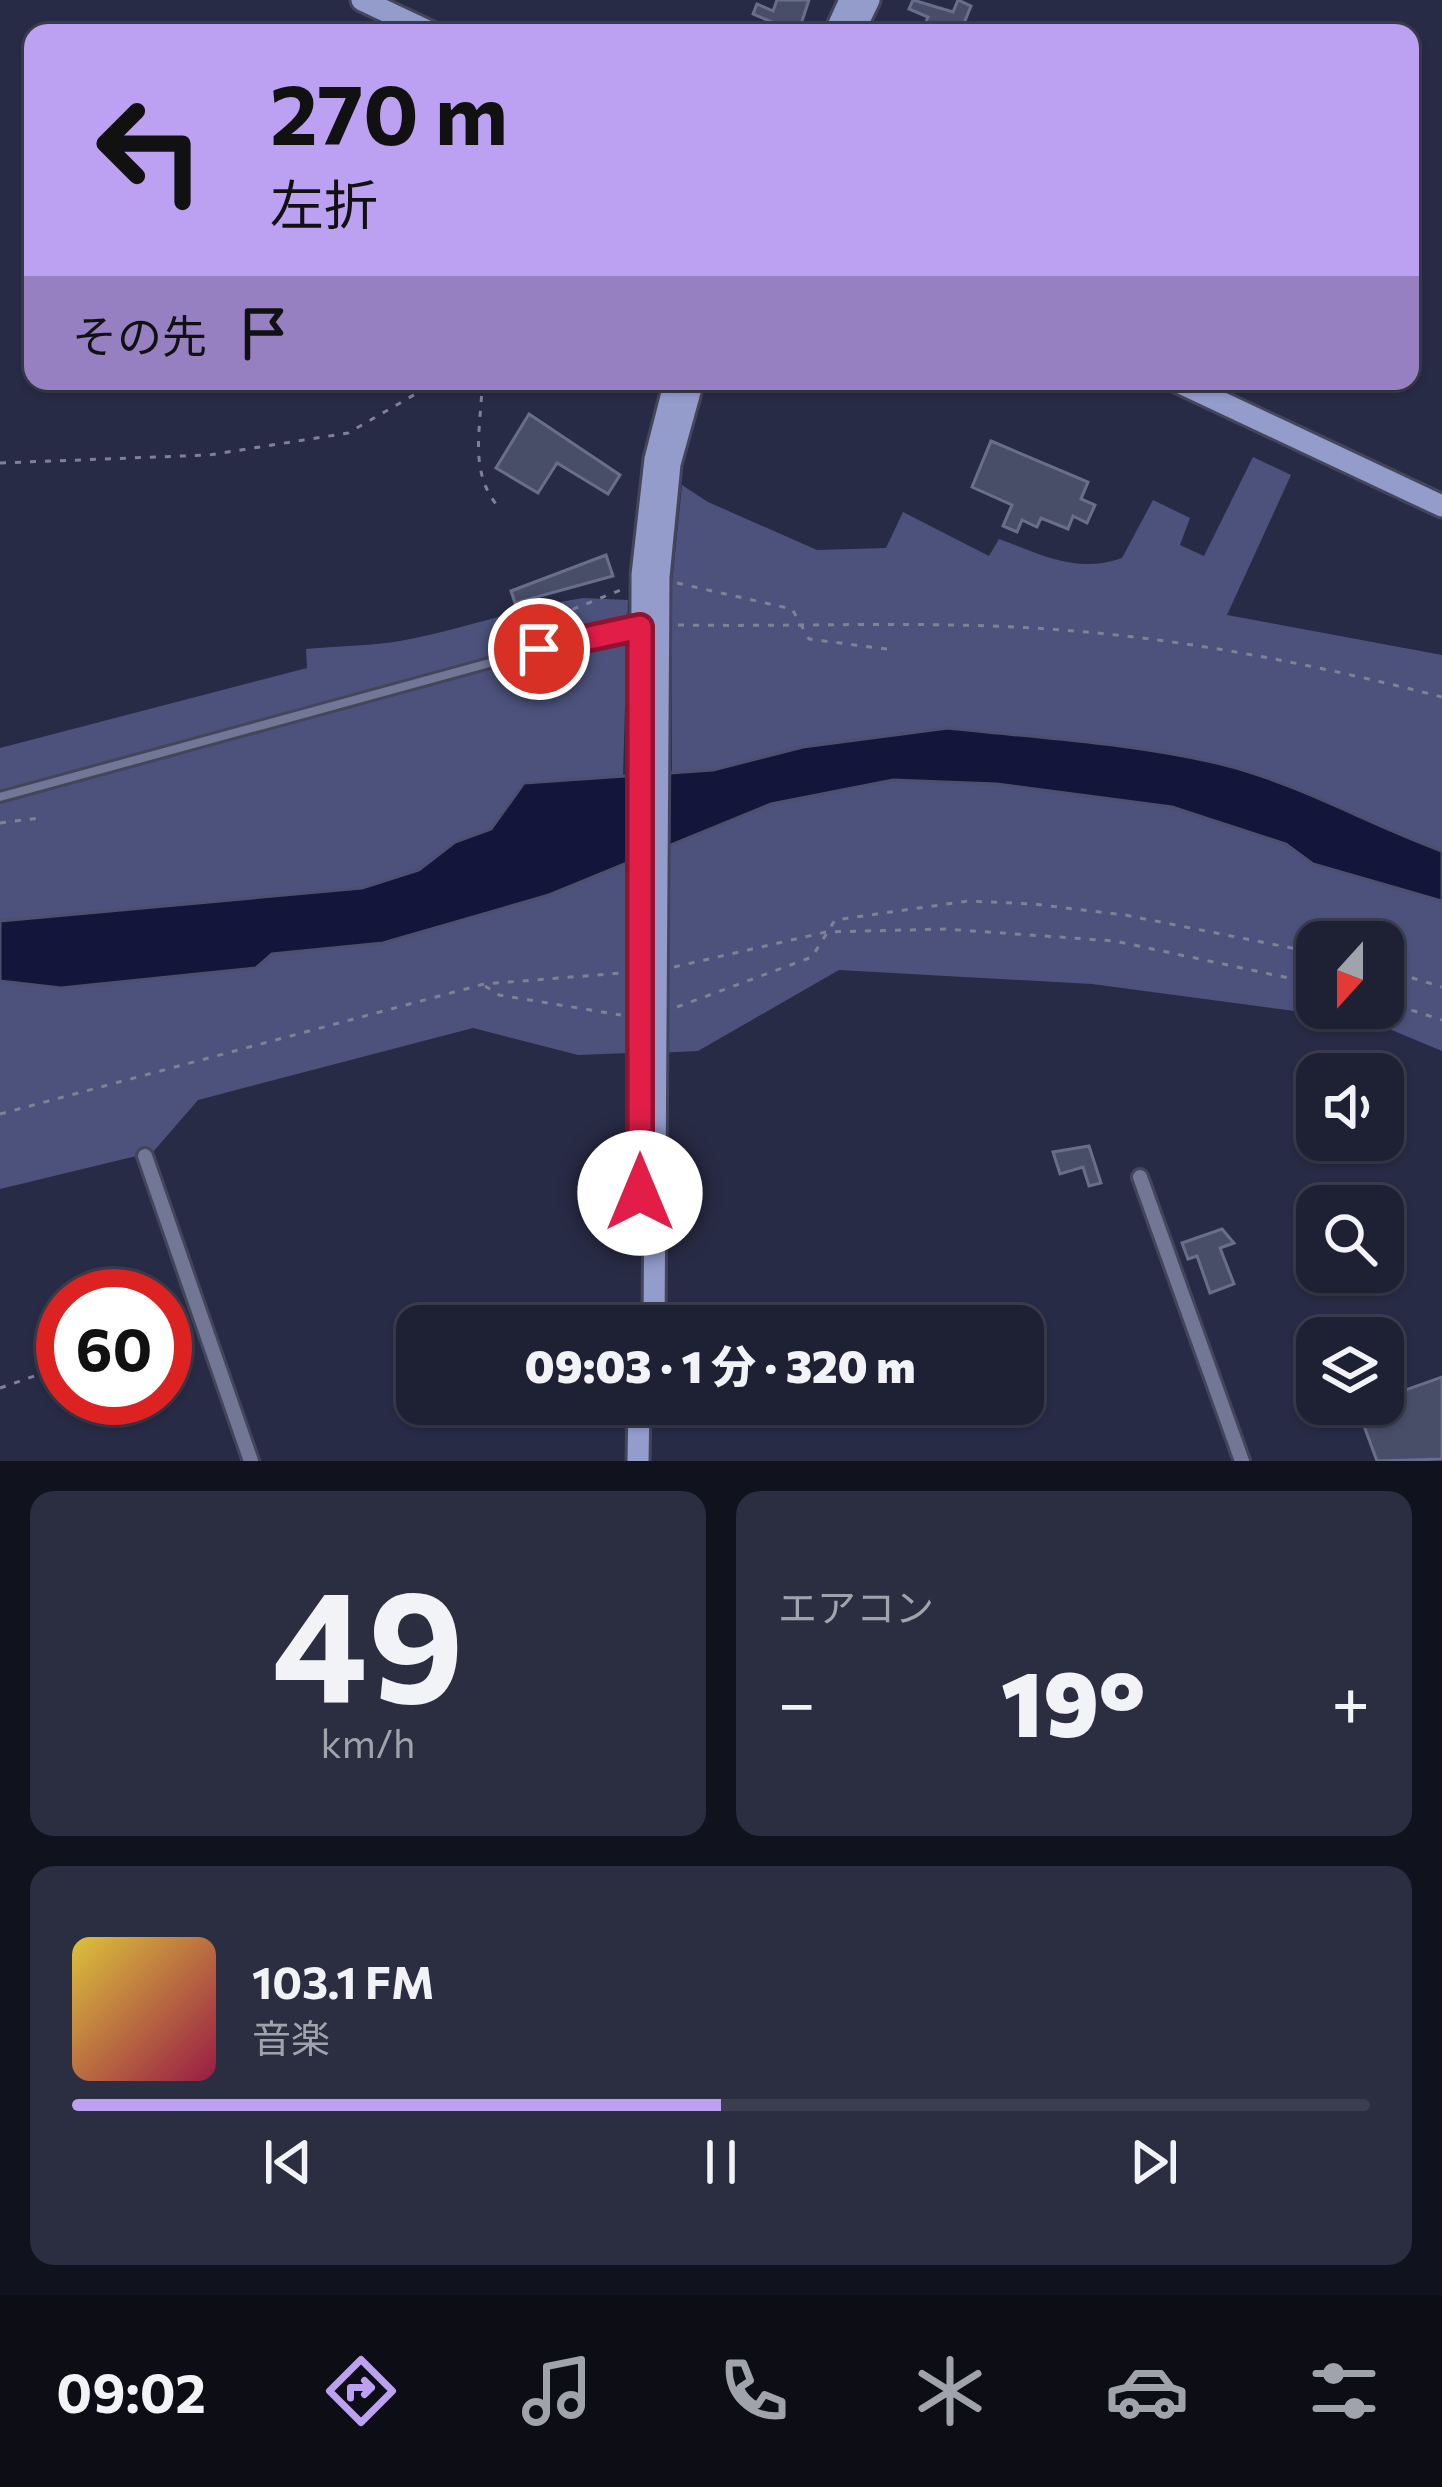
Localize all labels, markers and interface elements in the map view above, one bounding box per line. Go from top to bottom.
text: 270 m [270,60,508,162]
icon: left [72,72,228,228]
text: 左折 [270,170,378,236]
icon: arrive [231,300,297,366]
text: その先 [72,307,207,362]
pin [488,598,590,700]
icon: arrive [506,616,572,682]
north arrow [1296,921,1404,1029]
map controls [1296,921,1404,1425]
button: sound [1296,1053,1404,1161]
position arrow [577,1130,703,1256]
button: search [1296,1185,1404,1293]
speed limit sign: 60 [36,1269,192,1425]
button: layers [1296,1317,1404,1425]
text: 09:03 · 1 分 · 320 m [524,1337,916,1392]
text: 49 [272,1544,464,1735]
text: エアコン [778,1582,934,1630]
text: 19° [1001,1645,1146,1756]
text: − [778,1660,816,1741]
text: + [1331,1660,1370,1741]
text: km/h [321,1718,415,1766]
text: 103.1 FM [252,1953,434,2008]
text: 音楽 [252,2013,330,2061]
icon: previous [255,2129,321,2195]
icon: pause [688,2129,754,2195]
icon: next [1121,2129,1187,2195]
icon: directions [319,2349,403,2433]
icon: music [515,2349,599,2433]
icon: phone [712,2349,796,2433]
icon: climate [908,2349,992,2433]
icon: car [1105,2349,1189,2433]
icon: filters [1302,2349,1386,2433]
text: 09:02 [56,2358,206,2424]

